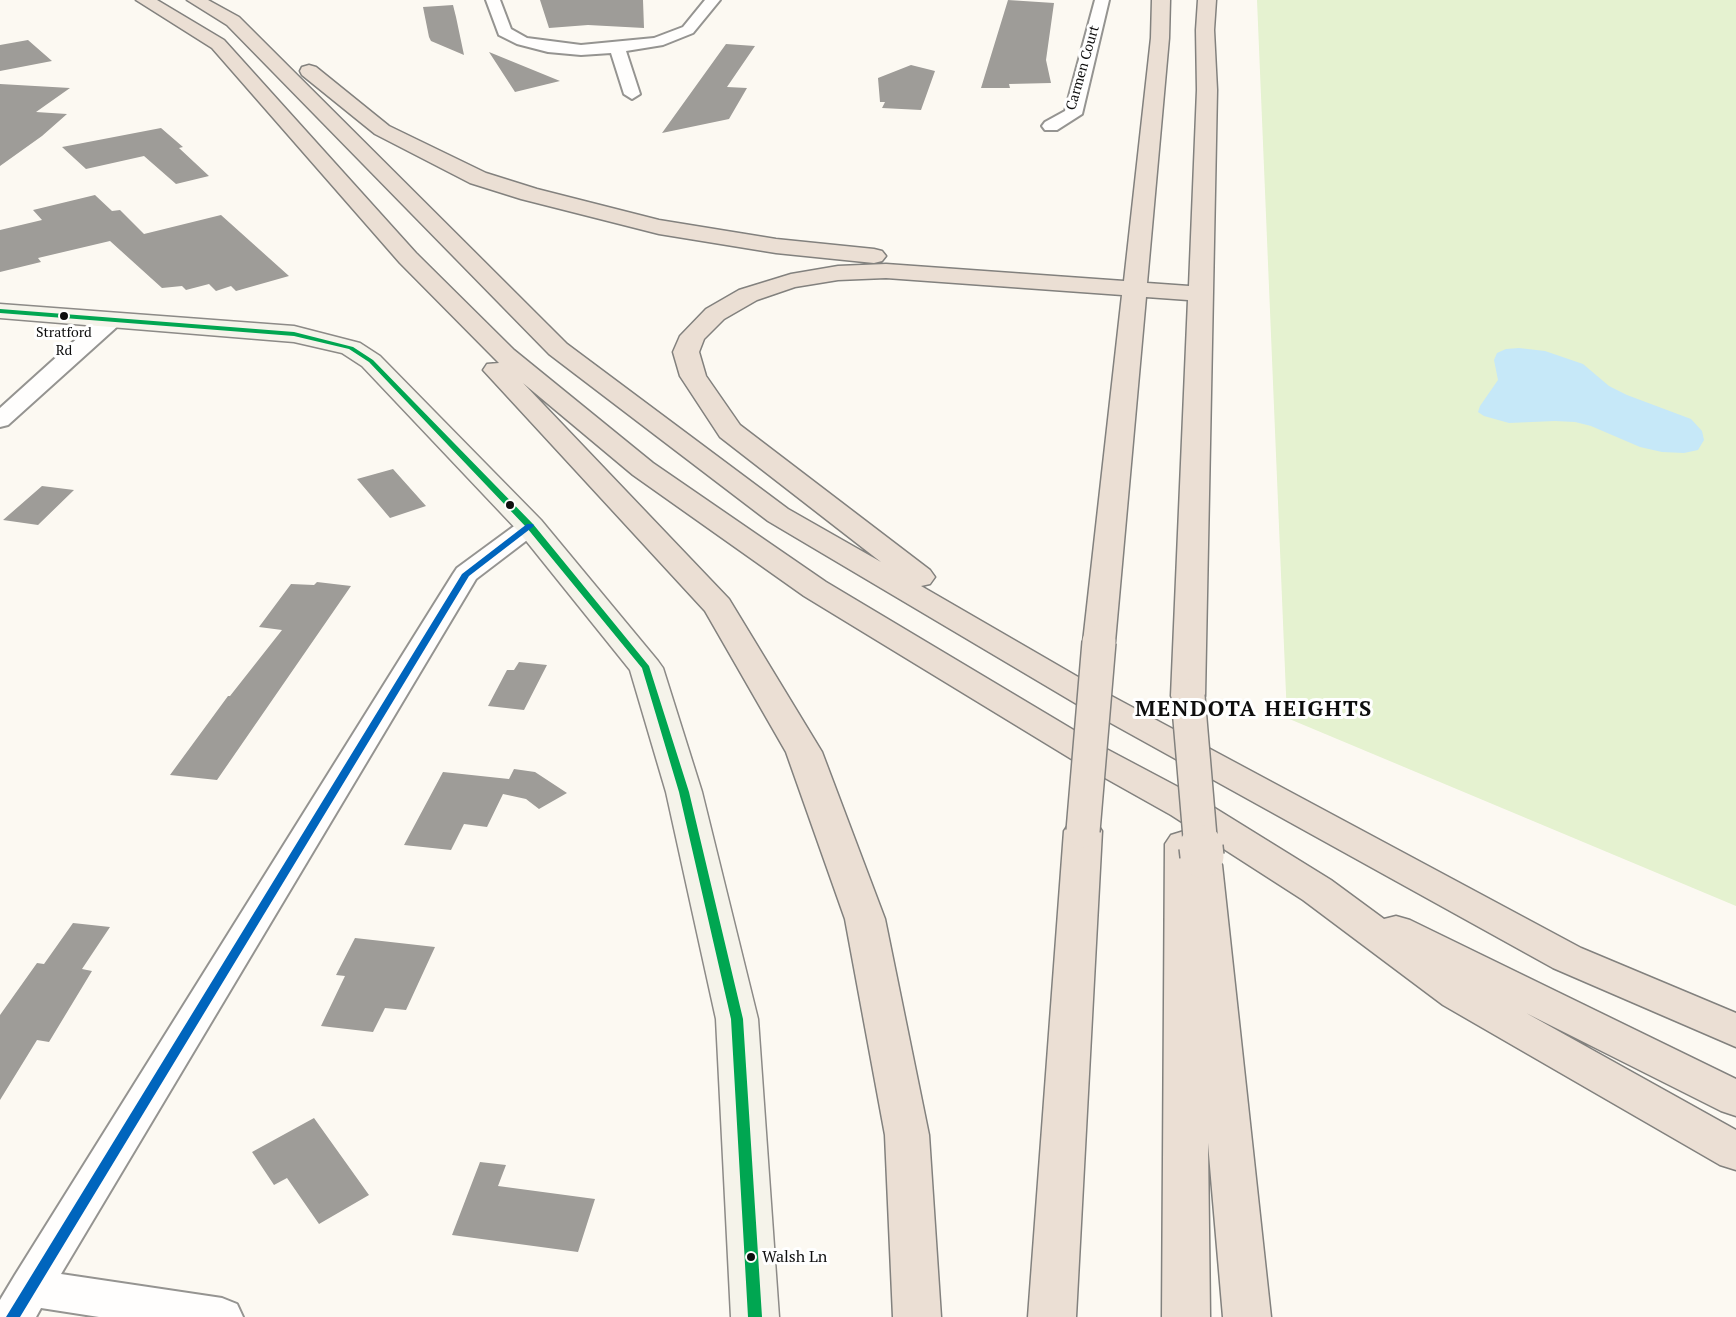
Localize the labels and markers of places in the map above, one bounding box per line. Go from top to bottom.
marker: Stratford Rd [58,310,70,322]
place label: Stratford Rd [36,325,92,358]
unlabelled marker [504,499,516,511]
place label: Walsh Ln [762,1247,827,1267]
marker: Walsh Ln [745,1251,757,1263]

